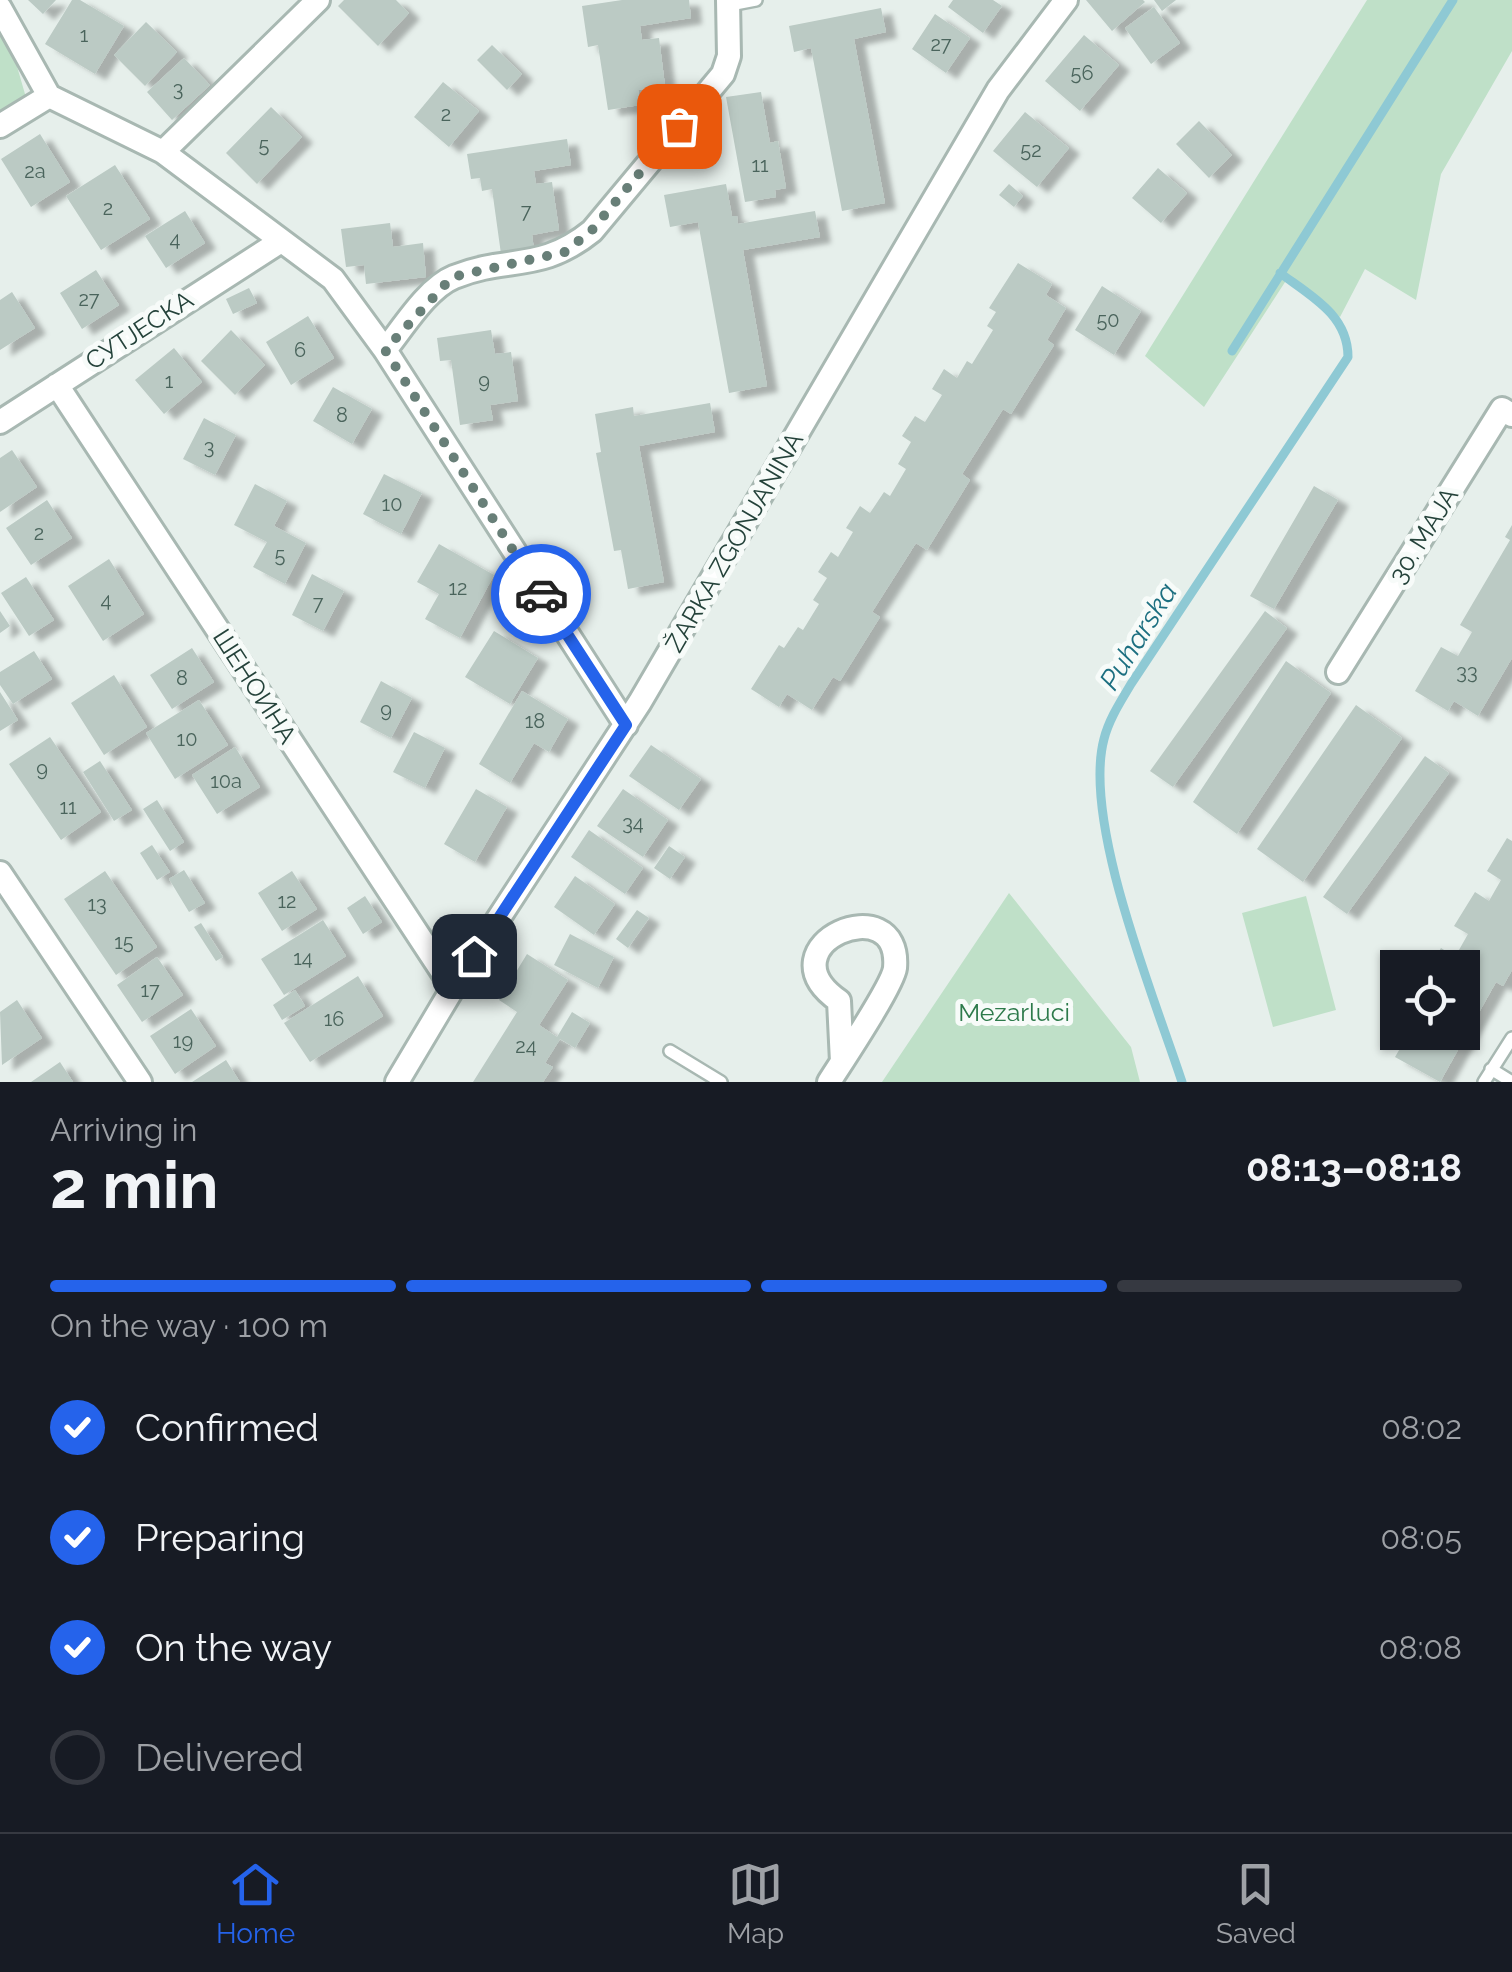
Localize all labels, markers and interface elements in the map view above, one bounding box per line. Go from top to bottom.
house number: 1 [80,23,89,47]
house number: 27 [930,32,952,56]
house number: 56 [1071,61,1093,85]
house number: 3 [173,77,183,101]
pin [637,84,722,169]
icon: bag [652,99,707,154]
house number: 2 [441,102,451,126]
house number: 5 [259,133,270,157]
house number: 52 [1020,138,1042,162]
house number: 11 [751,153,769,177]
house number: 2a [24,159,46,183]
house number: 2 [103,196,113,220]
house number: 7 [521,199,532,223]
house number: 4 [170,227,181,251]
street label: СУТЈЕСКА [80,284,198,376]
house number: 27 [78,287,100,311]
house number: 50 [1096,308,1120,332]
house number: 6 [294,338,306,362]
house number: 1 [165,369,174,393]
house number: 9 [478,369,490,393]
house number: 8 [336,403,348,427]
street label: ŽARKA ZGONJANINA [659,427,809,657]
house number: 3 [204,435,214,459]
street label: 30. МАЈА [1382,482,1464,588]
house number: 10 [382,492,402,516]
house number: 2 [34,521,44,545]
house number: 5 [275,543,286,567]
courier [491,544,591,644]
icon: car [514,567,569,622]
house number: 12 [449,576,467,600]
water label: Puharska [1093,577,1184,696]
house number: 4 [101,588,112,612]
house number: 7 [313,591,324,615]
street label: ШЕНОИНА [207,623,303,749]
house number: 33 [1456,660,1478,684]
house number: 8 [176,666,188,690]
house number: 9 [380,698,392,722]
house number: 18 [525,709,545,733]
house number: 10 [177,727,197,751]
house number: 9 [36,757,48,781]
house number: 10a [210,769,242,793]
house number: 11 [59,795,77,819]
house number: 34 [622,811,644,835]
house number: 12 [278,889,296,913]
house number: 13 [87,892,107,916]
pin [432,914,517,999]
icon: home [447,929,502,984]
house number: 15 [114,930,134,954]
house number: 14 [293,946,313,970]
map controls [1380,950,1480,1050]
button: locate [1380,950,1480,1050]
house number: 17 [140,978,160,1002]
park label: Mezarluci [958,997,1070,1027]
house number: 16 [324,1007,344,1031]
house number: 19 [173,1029,193,1053]
house number: 24 [515,1034,537,1058]
text: Arriving in [50,1111,197,1148]
text: 08:13–08:18 [1246,1145,1462,1190]
text: 2 min [50,1147,219,1223]
text: On the way · 100 m [50,1307,328,1344]
icon: check [50,1400,105,1455]
text: Confirmed [135,1405,319,1450]
text: 08:02 [1381,1409,1462,1446]
icon: check [50,1510,105,1565]
text: Preparing [135,1515,305,1560]
text: 08:05 [1380,1519,1462,1556]
icon: check [50,1620,105,1675]
text: On the way [135,1625,332,1670]
text: 08:08 [1379,1629,1462,1666]
text: Delivered [135,1735,304,1780]
tab: Home [216,1857,295,1950]
tab: Map [727,1857,784,1950]
tab: Saved [1216,1857,1296,1950]

